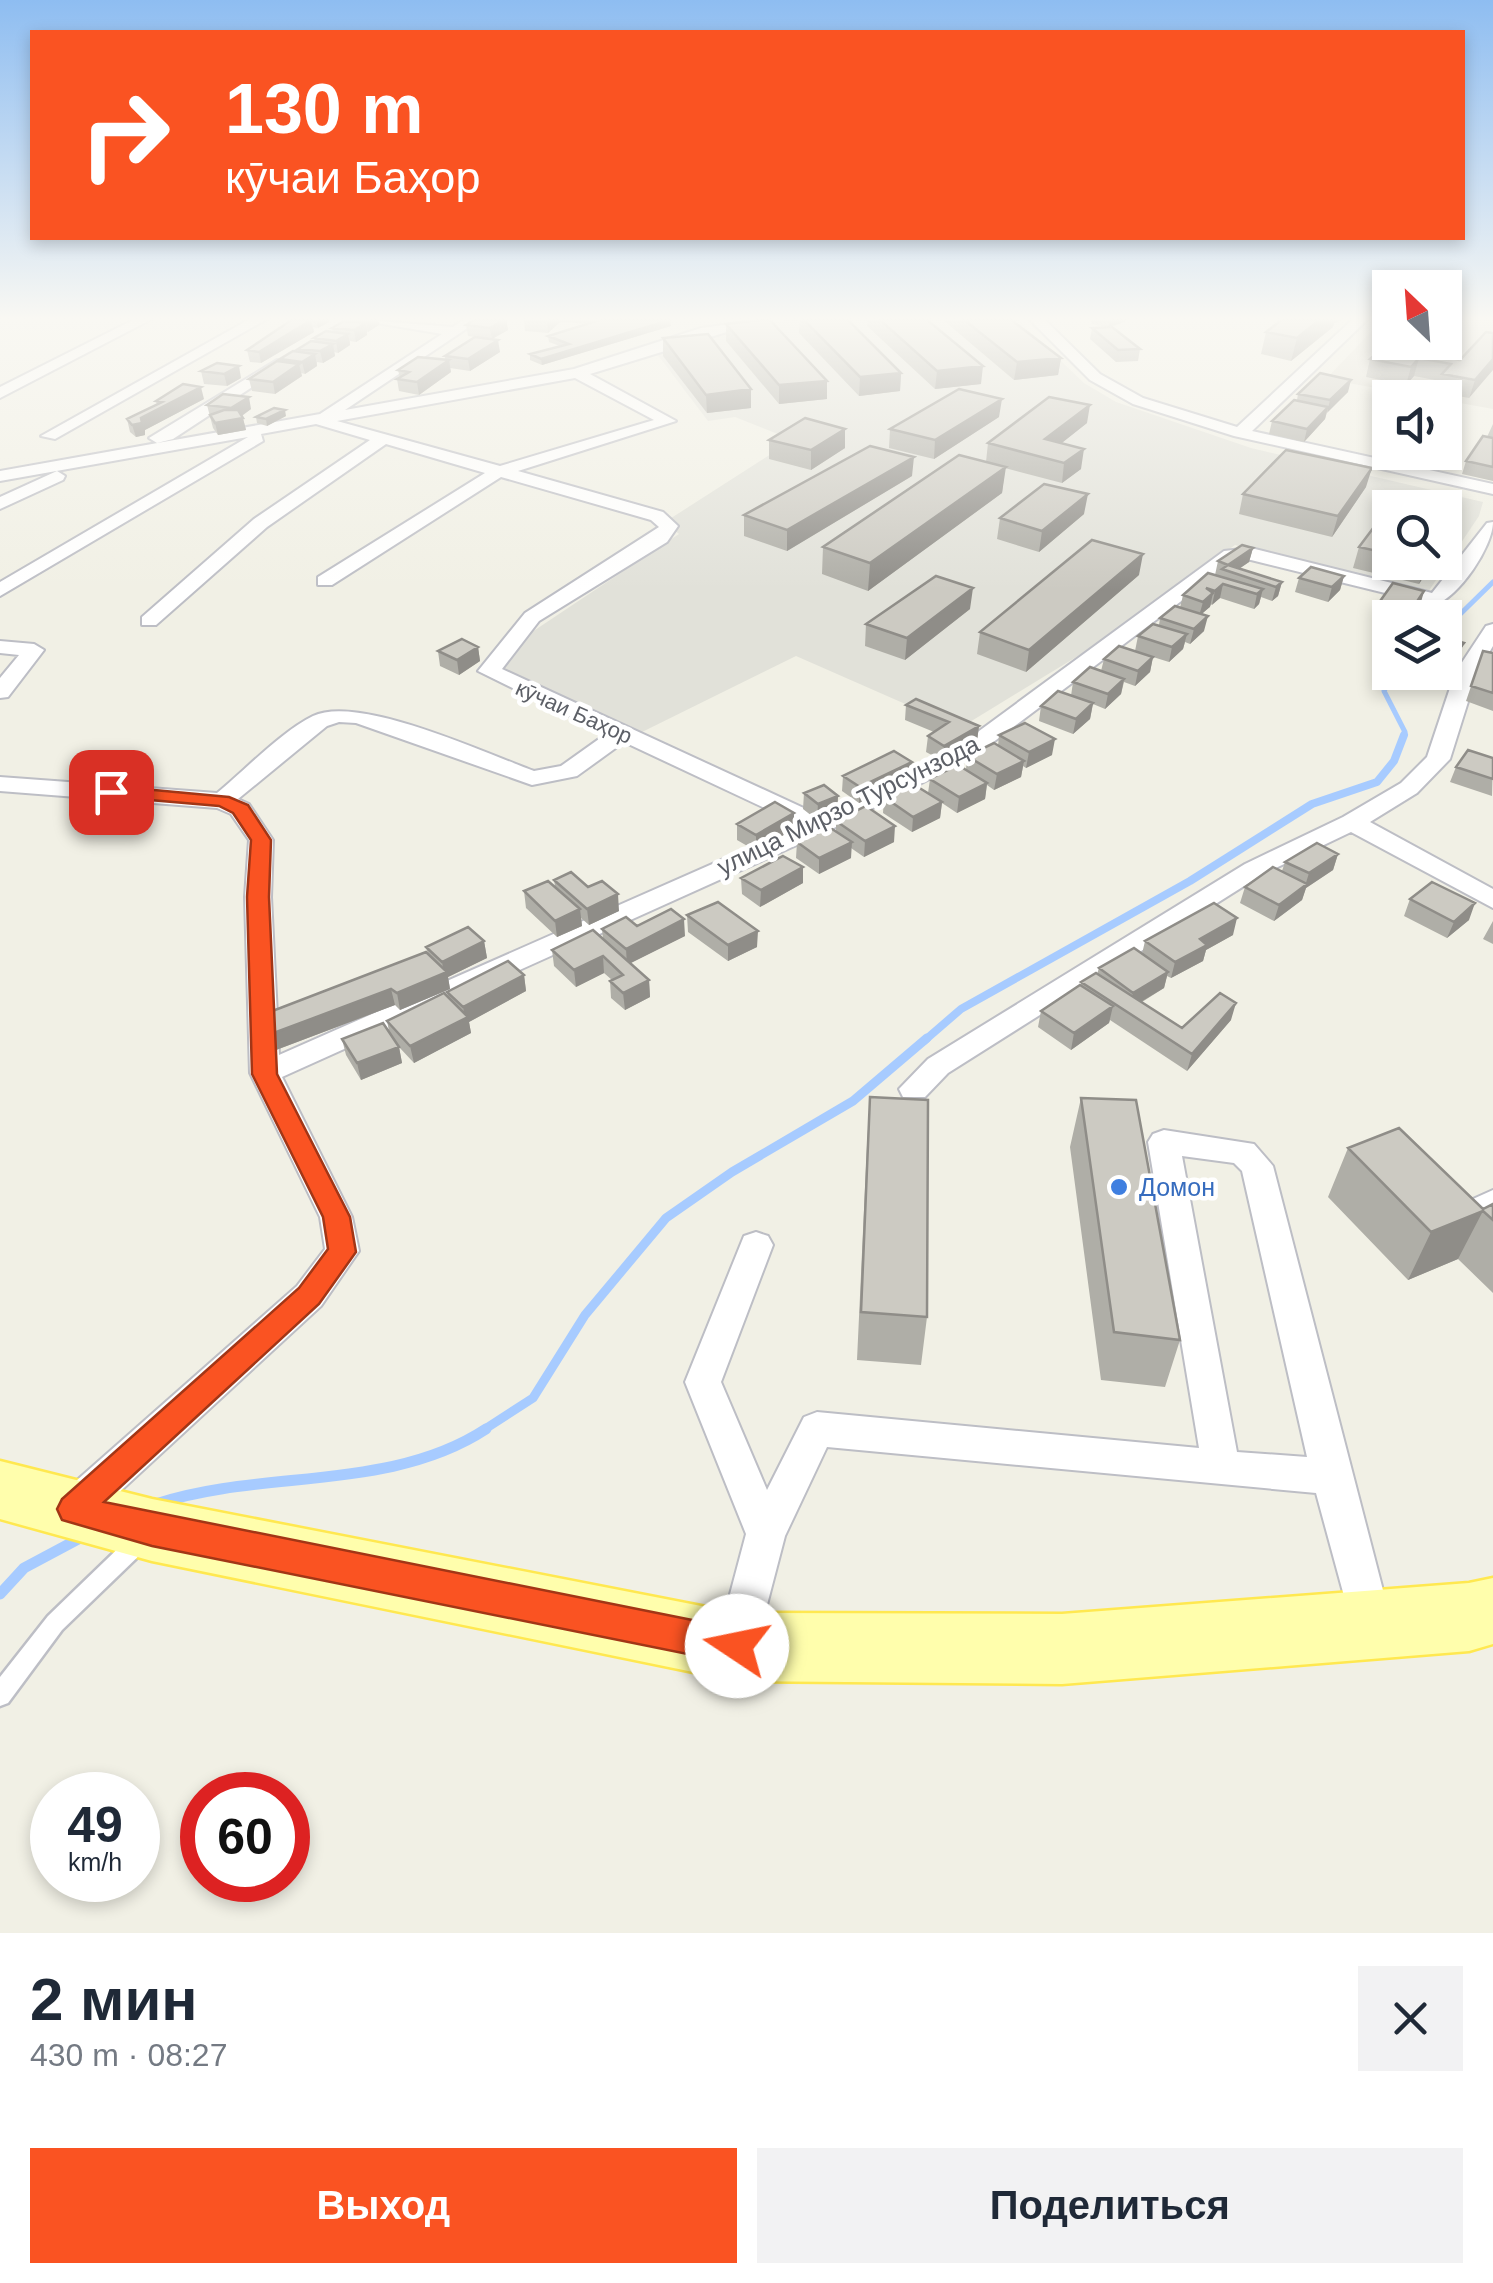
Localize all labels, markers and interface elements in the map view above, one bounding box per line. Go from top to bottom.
icon: right [60,70,190,200]
text: 130 m [225,70,423,148]
text: кӯчаи Баҳор [225,152,480,203]
north arrow [1372,270,1462,360]
map controls [1372,270,1462,690]
button: sound [1372,380,1462,470]
button: search [1372,490,1462,580]
button: layers [1372,600,1462,690]
street label: кӯчаи Баҳор [512,675,636,749]
street label: улица Мирзо Турсунзода [712,729,984,881]
pin [69,750,154,835]
icon: arrive [84,765,139,820]
place label: Домон [1139,1173,1215,1201]
marker: Домон [1108,1176,1130,1198]
position arrow [685,1594,789,1698]
speed limit sign: 60 [180,1772,310,1902]
text: 49 [67,1797,123,1853]
text: km/h [68,1848,122,1876]
text: 2 мин [30,1966,198,2033]
button: close [1358,1966,1463,2071]
text: 430 m · 08:27 [30,2037,227,2073]
button: Выход [30,2148,737,2263]
button: Поделиться [757,2148,1463,2263]

